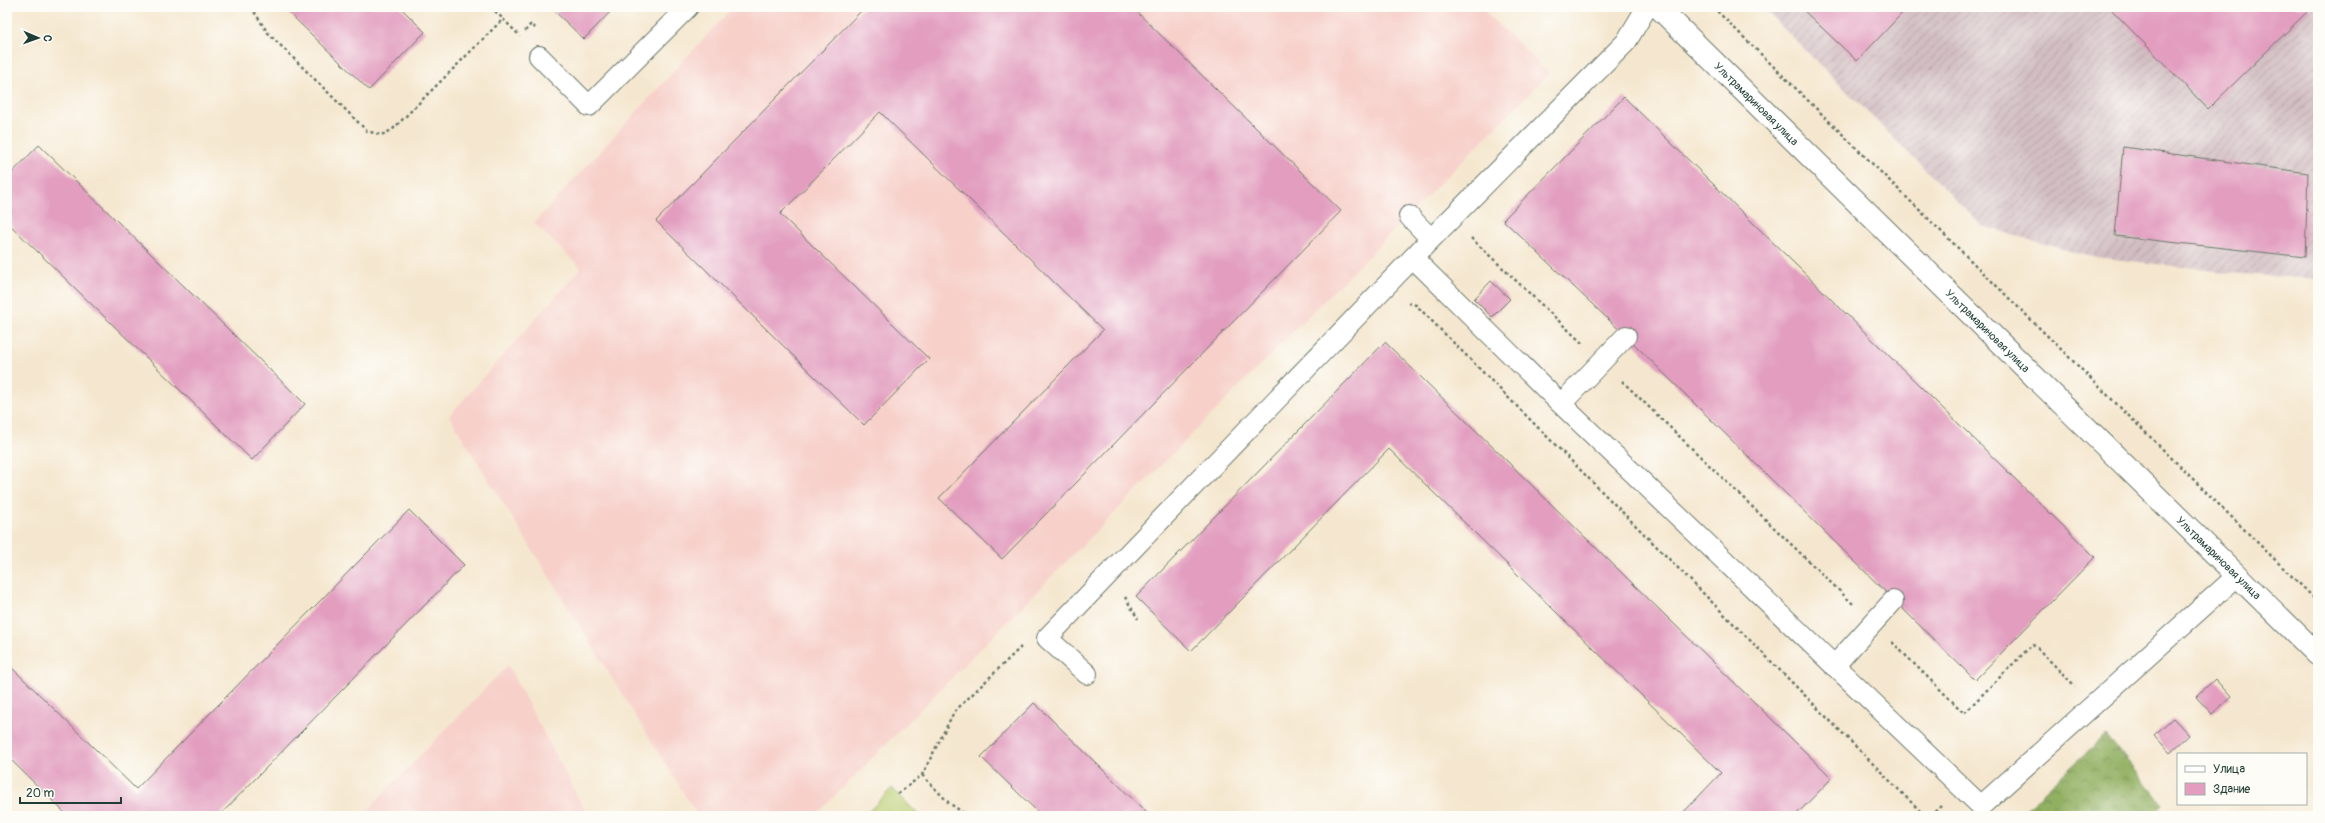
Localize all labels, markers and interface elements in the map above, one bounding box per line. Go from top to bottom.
north arrow [18,18,58,58]
text: С [41,35,54,42]
street label: Ультрамариновая улица [1711,60,1801,148]
street label: Ультрамариновая улица [1943,287,2032,375]
street label: Ультрамариновая улица [2174,514,2263,602]
legend [2177,753,2307,805]
text: Улица [2213,762,2245,777]
scale bar [20,779,121,805]
text: Здание [2213,782,2250,797]
text: 20 m [26,786,55,801]

